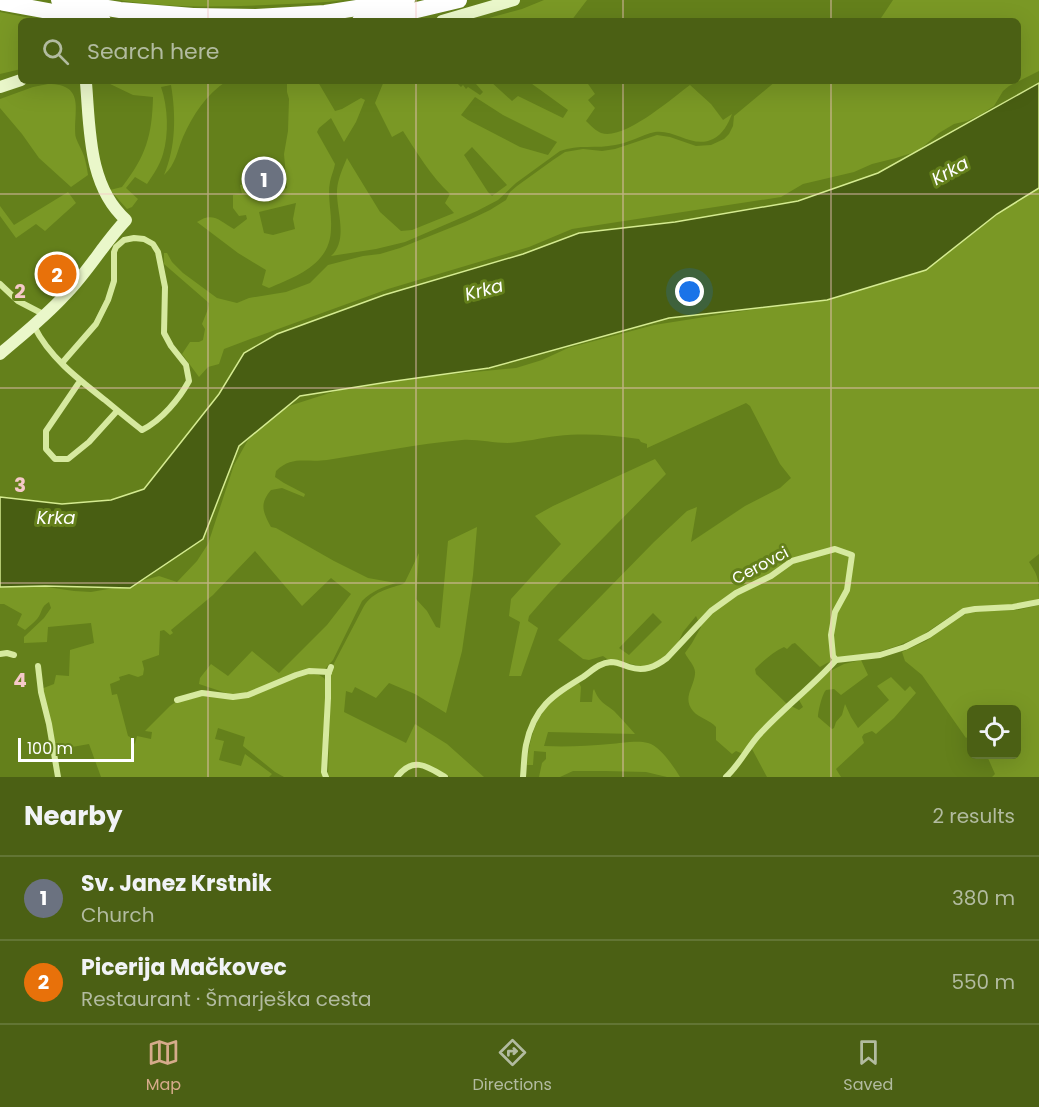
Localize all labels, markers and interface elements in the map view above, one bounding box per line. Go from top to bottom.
search box [18,18,1021,84]
icon: search [39,35,72,68]
text: Search here [87,36,220,67]
water label: Krka [927,150,973,191]
pin: 1 [244,156,284,201]
pin: 2 [38,252,76,296]
water label: Krka [462,272,506,307]
text: 2 [14,277,26,305]
your location [675,277,704,306]
text: 3 [14,471,26,499]
water label: Krka [37,505,75,530]
street label: Cerovci [728,541,793,590]
text: 4 [13,666,27,694]
map controls [967,705,1021,759]
button: locate [967,705,1021,759]
scale bar [18,735,134,762]
text: 100 m [27,737,73,760]
text: Nearby [24,798,122,834]
text: 2 results [932,802,1015,830]
text: Sv. Janez Krstnik [81,868,272,899]
text: 1 [40,884,47,912]
text: 380 m [952,884,1015,912]
text: Church [81,901,154,929]
text: Picerija Mačkovec [81,952,287,983]
text: 2 [38,968,49,996]
text: 550 m [951,968,1015,996]
text: Restaurant · Šmarješka cesta [81,985,372,1013]
tab: Map [146,1036,181,1097]
tab: Directions [473,1036,552,1097]
tab: Saved [843,1036,893,1097]

